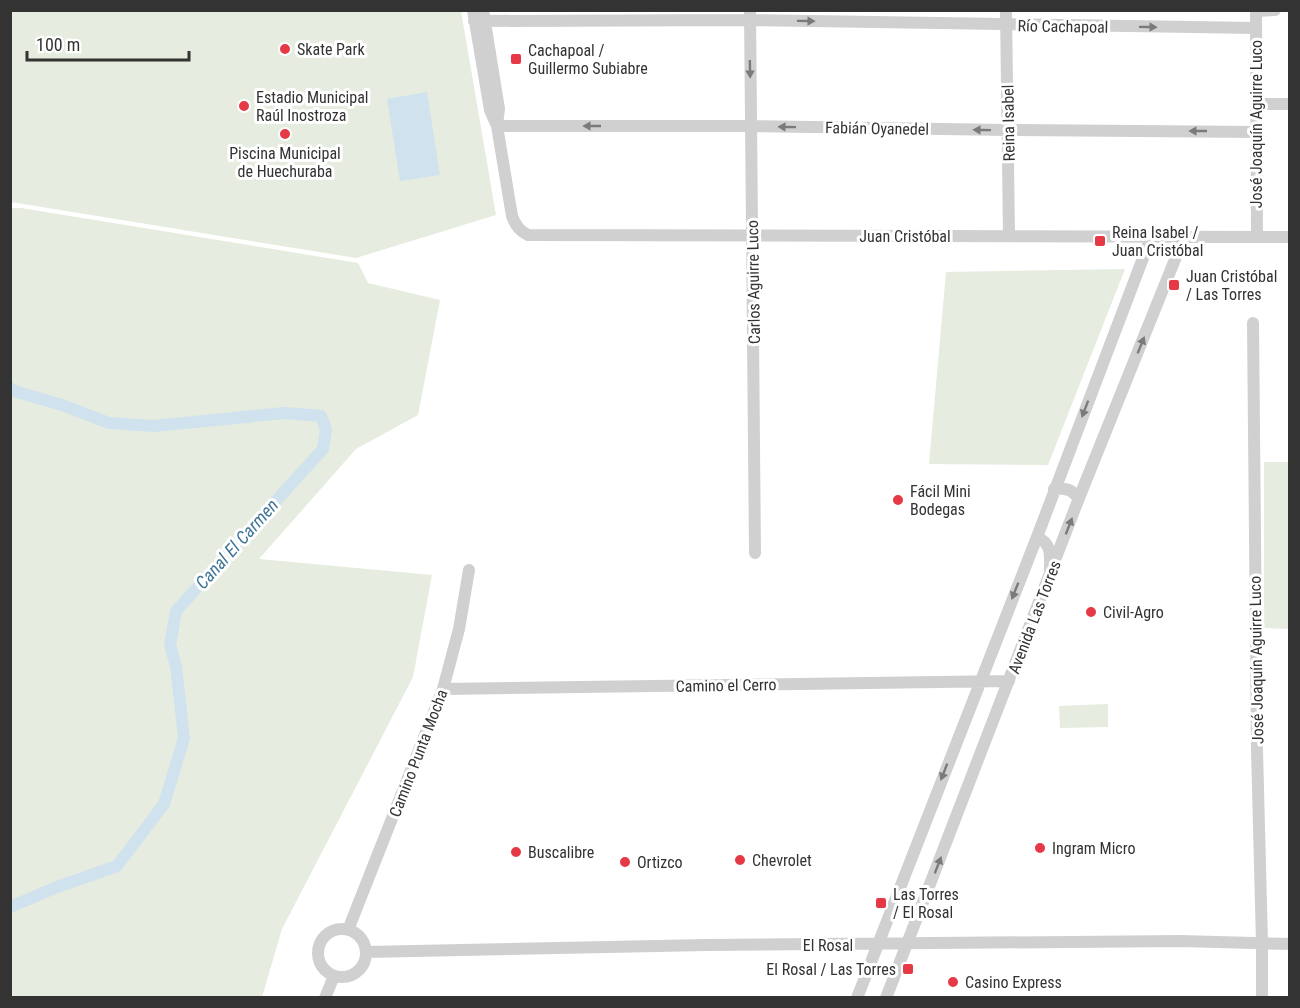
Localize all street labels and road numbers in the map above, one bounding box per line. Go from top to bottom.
street label: Río Cachapoal [1017,16,1109,37]
street label: José Joaquín Aguirre Luco [1247,40,1266,208]
street label: Reina Isabel [998,84,1019,162]
street label: Fabián Oyanedel [825,118,929,139]
street label: Carlos Aguirre Luco [743,220,764,344]
street label: Juan Cristóbal [859,227,951,246]
street label: Avenida Las Torres [1004,558,1065,676]
street label: José Joaquín Aguirre Luco [1246,576,1267,744]
street label: Camino el Cerro [675,675,777,696]
street label: Camino Punta Mocha [385,687,452,820]
street label: El Rosal [803,936,853,955]

